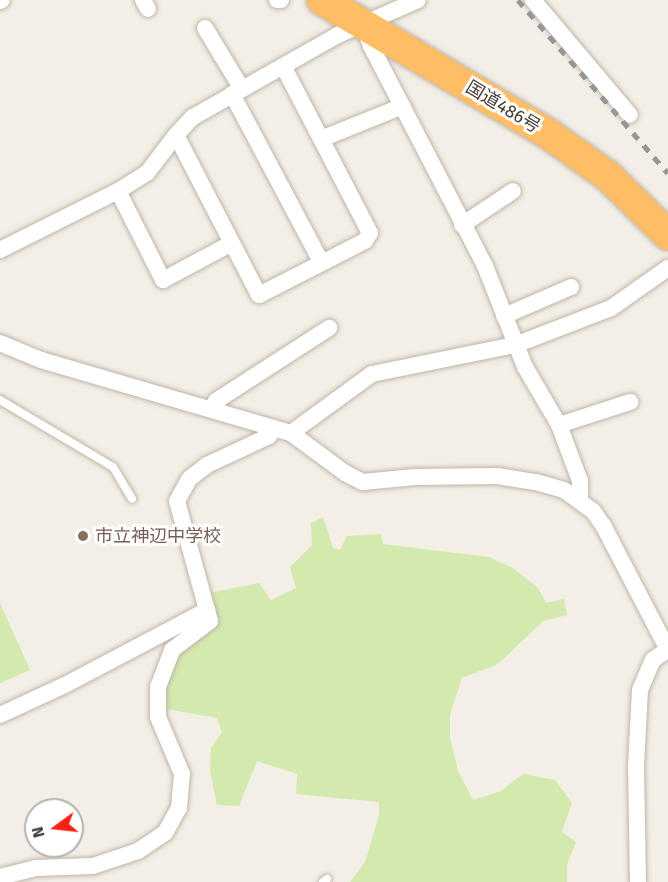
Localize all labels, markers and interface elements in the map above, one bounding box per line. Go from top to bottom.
street label: 国道486号 [462,76,544,138]
place label: 市立神辺中学校 [95,525,221,547]
marker: 市立神辺中学校 [76,529,90,543]
north arrow [24,798,84,858]
text: N [28,825,49,840]

